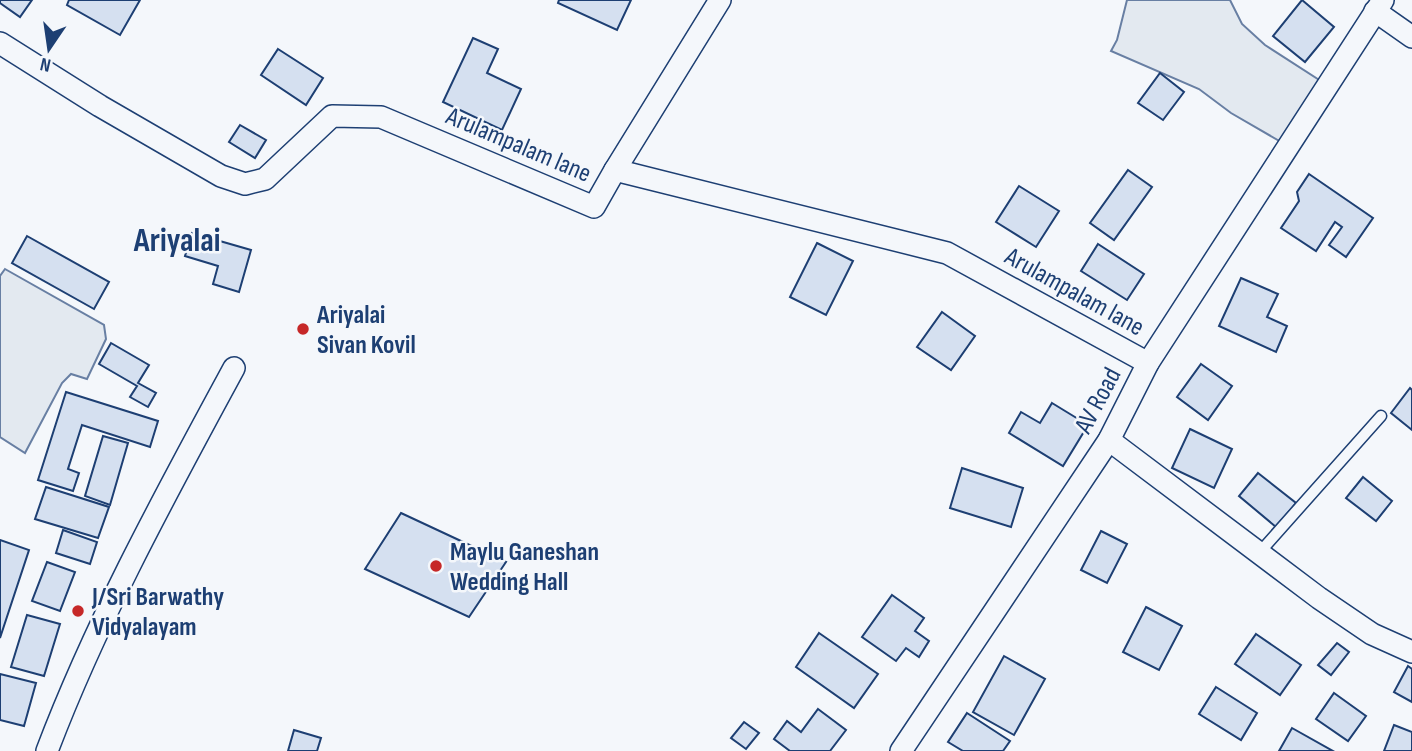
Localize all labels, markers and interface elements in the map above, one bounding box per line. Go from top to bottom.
north arrow [14,14,84,84]
text: N [38,52,53,76]
street label: Arulampalam lane [440,101,596,190]
district label: Ariyalai [133,221,220,261]
street label: Arulampalam lane [998,241,1149,343]
place label: Ariyalai Sivan Kovil [316,300,416,361]
marker: Ariyalai Sivan Kovil [295,321,311,337]
street label: AV Road [1068,363,1128,440]
place label: Maylu Ganeshan Wedding Hall [450,537,599,598]
marker: Maylu Ganeshan Wedding Hall [428,558,444,574]
place label: J/Sri Barwathy Vidyalayam [91,582,224,643]
marker: J/Sri Barwathy Vidyalayam [70,603,86,619]

